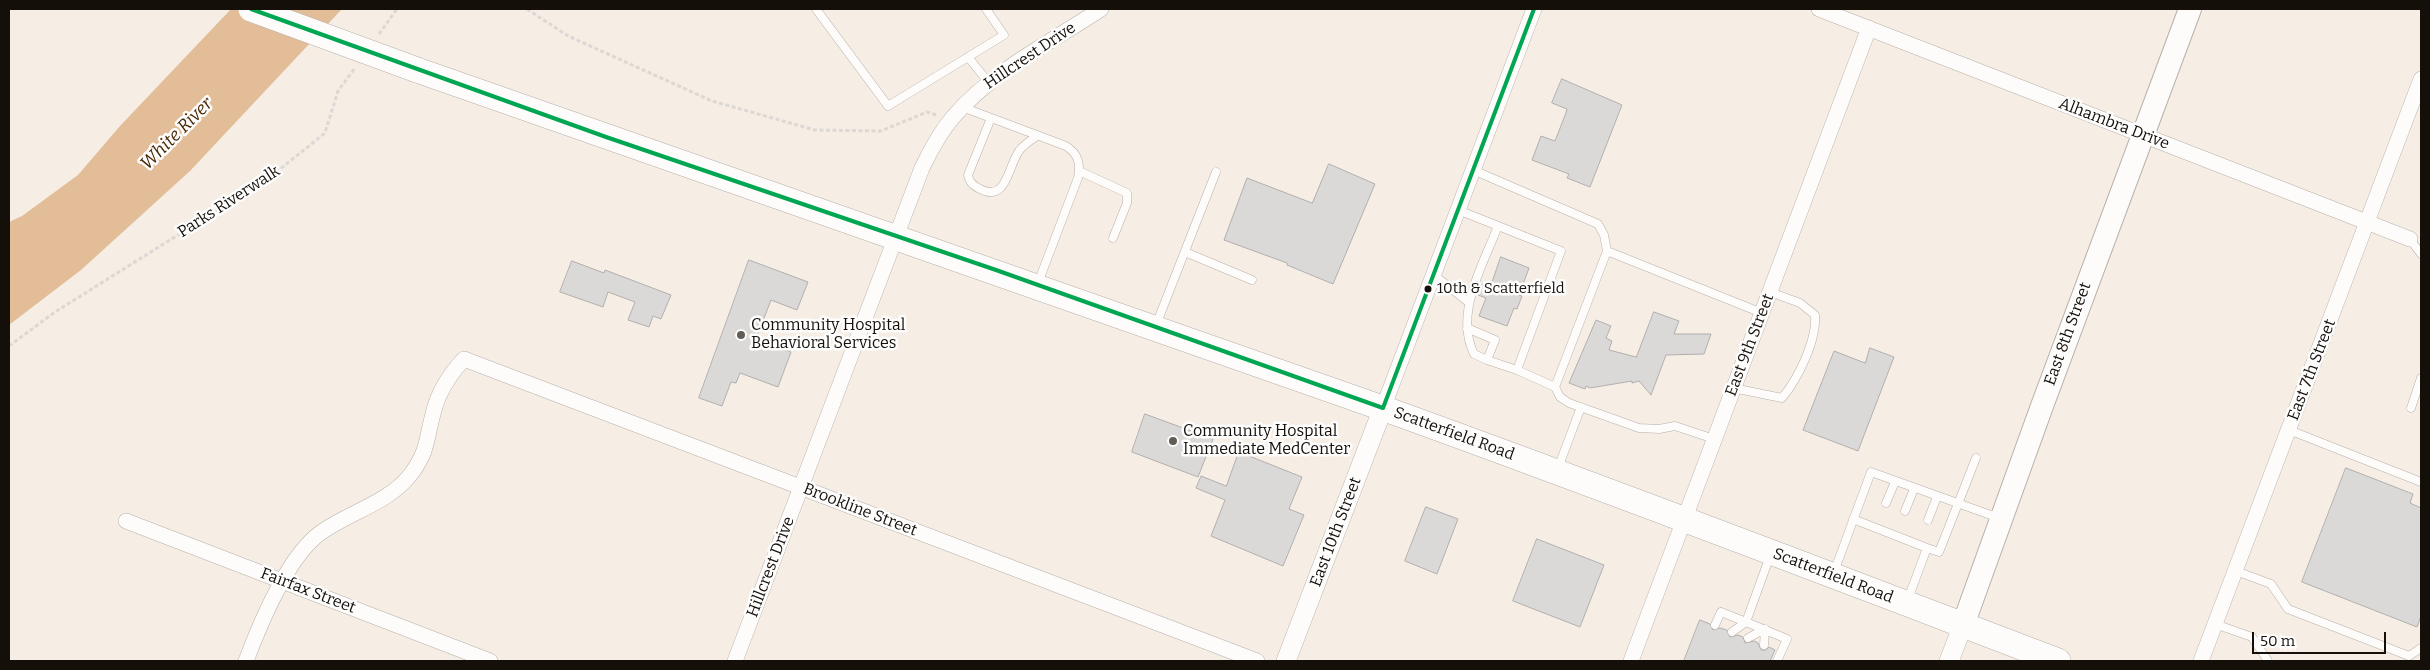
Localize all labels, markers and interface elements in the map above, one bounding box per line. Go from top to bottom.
street label: Hillcrest Drive [981,18,1079,94]
water label: White River [136,93,218,175]
street label: Alhambra Drive [2056,94,2172,154]
street label: Parks Riverwalk [174,162,284,242]
place label: 10th & Scatterfield [1437,280,1565,298]
street label: East 8th Street [2040,280,2096,388]
marker: 10th & Scatterfield [1423,284,1433,294]
street label: East 9th Street [1722,291,1778,399]
place label: Community Hospital Behavioral Services [751,316,905,354]
street label: East 7th Street [2284,317,2340,423]
marker: Community Hospital Behavioral Services [735,329,747,341]
street label: Scatterfield Road [1391,403,1517,465]
place label: Community Hospital Immediate MedCenter [1183,422,1350,460]
marker: Community Hospital Immediate MedCenter [1167,435,1179,447]
street label: East 10th Street [1306,475,1366,589]
street label: Brookline Street [800,479,920,541]
street label: Hillcrest Drive [743,514,799,620]
street label: Scatterfield Road [1770,544,1896,608]
street label: Fairfax Street [258,564,358,618]
scale bar [2255,622,2389,654]
text: 50 m [2260,632,2295,650]

